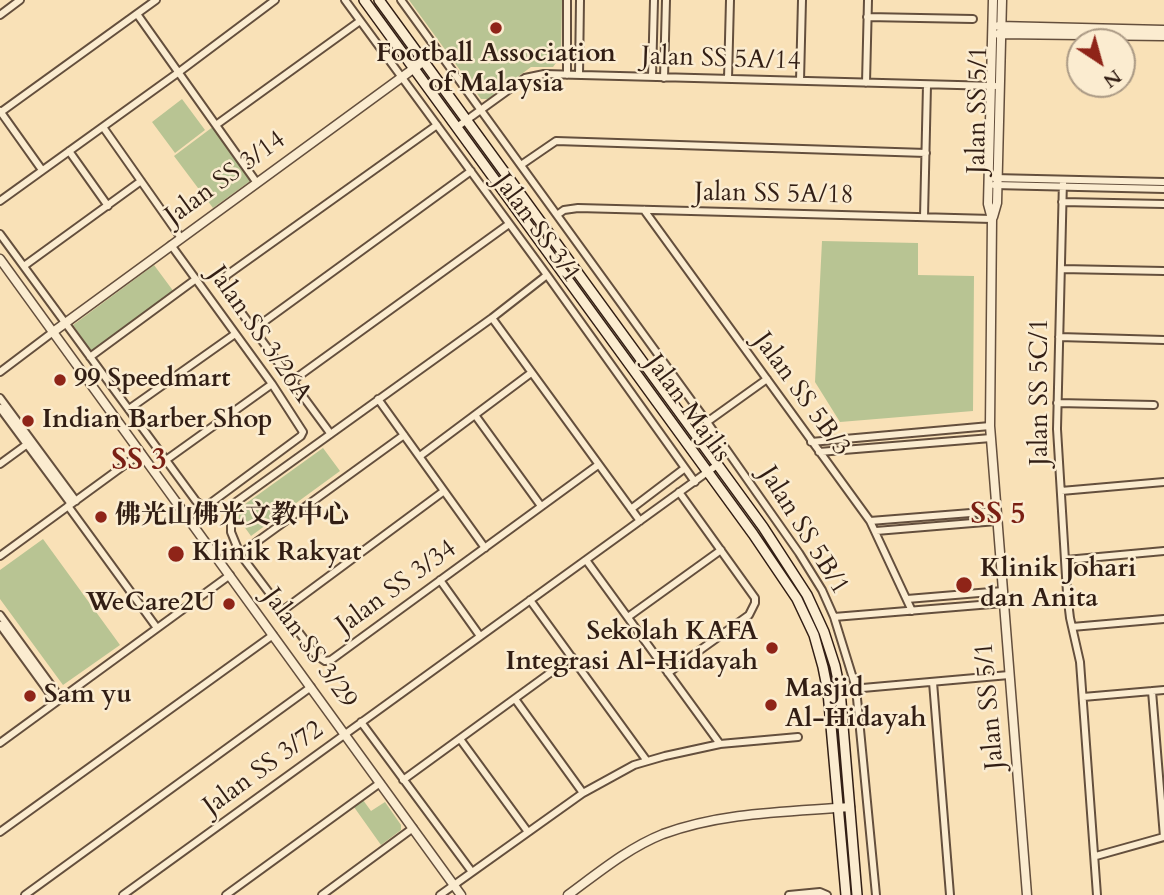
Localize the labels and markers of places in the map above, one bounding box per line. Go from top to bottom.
marker: Football Association of Malaysia [488,20,504,36]
place label: Football Association of Malaysia [376,39,616,100]
place label: 99 Speedmart [74,364,230,396]
marker: 99 Speedmart [52,372,68,388]
place label: Indian Barber Shop [42,405,272,437]
marker: Indian Barber Shop [20,413,36,429]
place label: 佛光山佛光文教中心 [115,501,349,533]
marker: 佛光山佛光文教中心 [93,509,109,525]
place label: Klinik Rakyat [192,538,361,570]
marker: Klinik Rakyat [166,544,186,564]
place label: Klinik Johari dan Anita [980,554,1136,616]
marker: Klinik Johari dan Anita [954,575,974,595]
place label: WeCare2U [86,588,215,620]
marker: WeCare2U [221,596,237,612]
place label: Sekolah KAFA Integrasi Al-Hidayah [506,617,758,678]
marker: Sekolah KAFA Integrasi Al-Hidayah [764,640,780,656]
place label: Masjid Al-Hidayah [785,674,926,736]
place label: Sam yu [44,680,132,712]
marker: Sam yu [22,688,38,704]
marker: Masjid Al-Hidayah [763,697,779,713]

